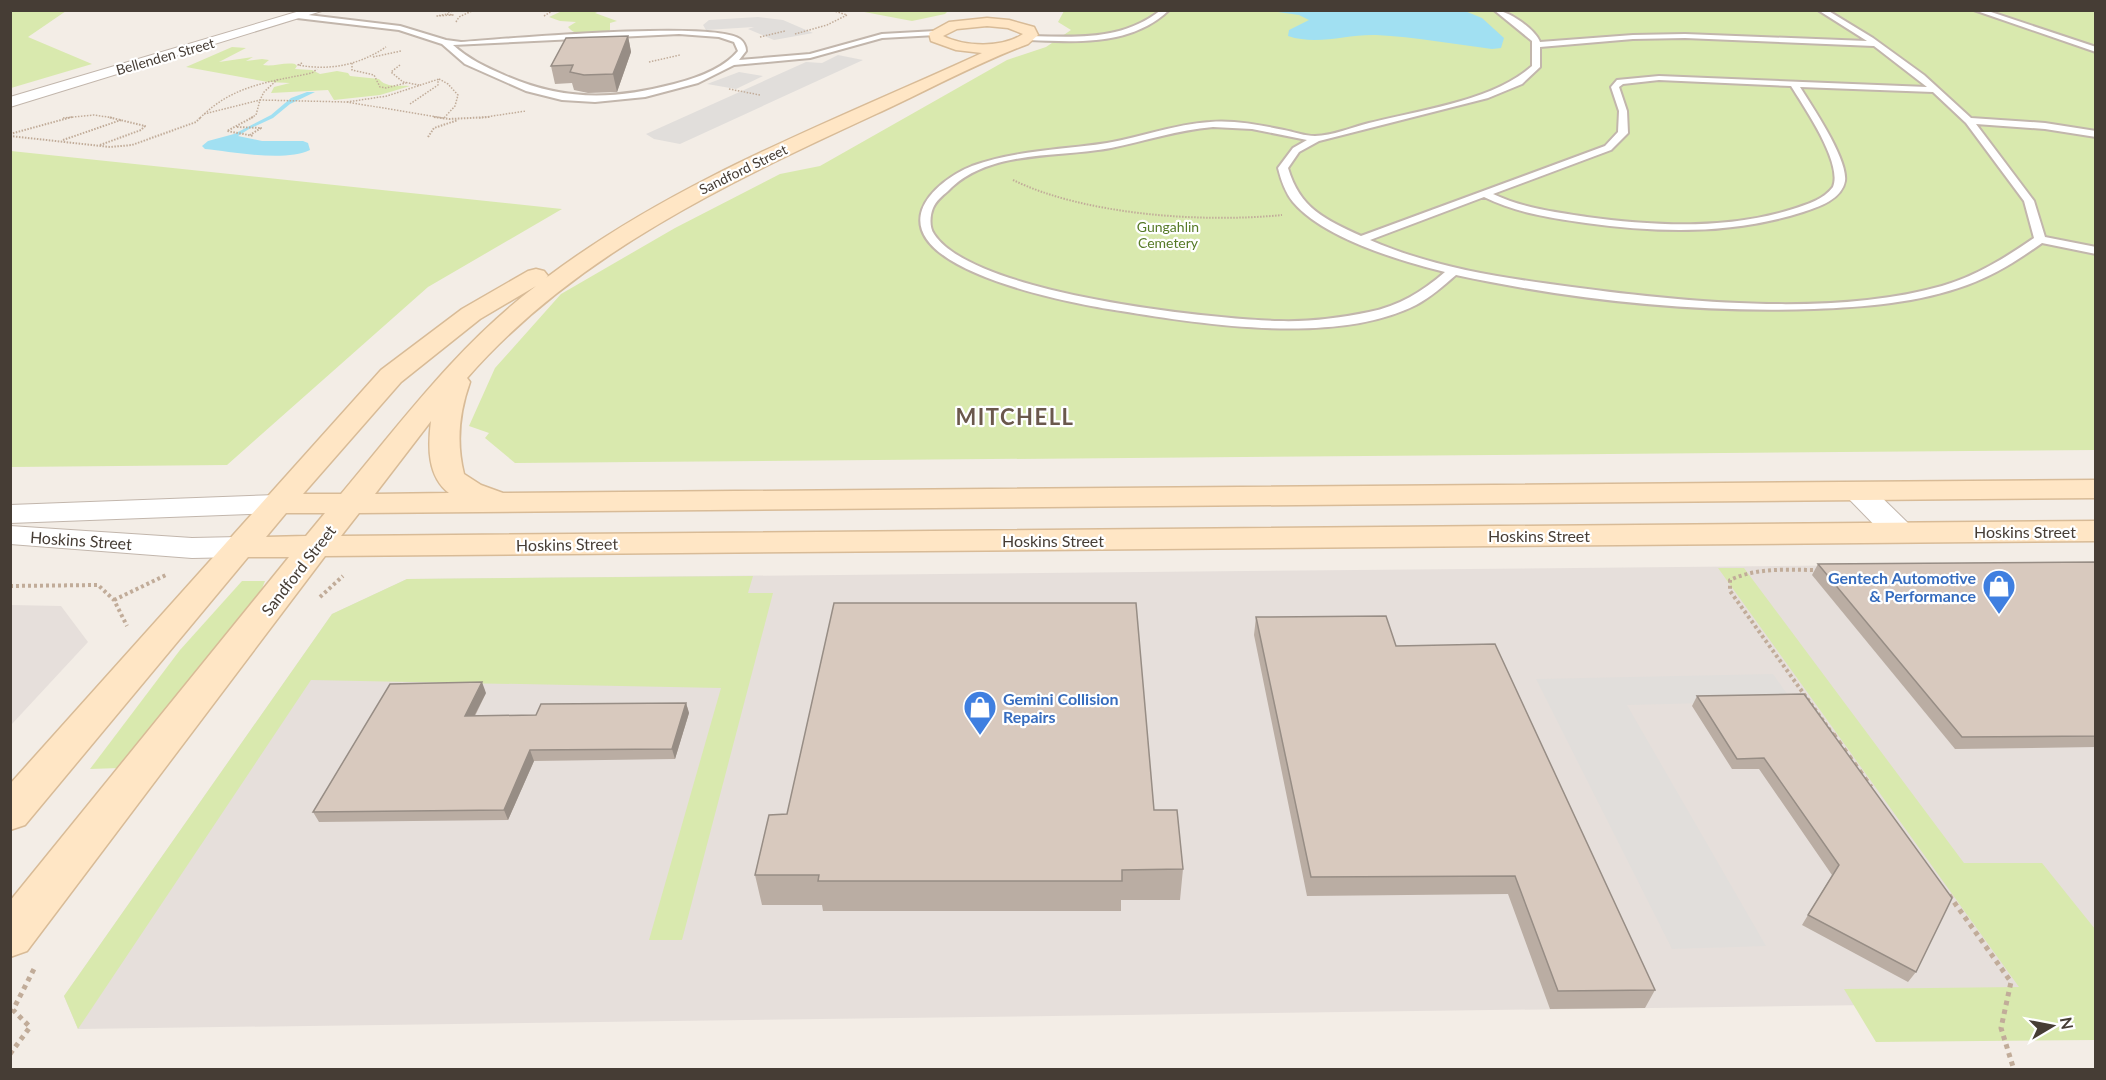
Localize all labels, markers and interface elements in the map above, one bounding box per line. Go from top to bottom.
street label: Bellenden Street [114,34,216,78]
street label: Sandford Street [696,140,790,198]
park label: Gungahlin Cemetery [1137,218,1199,251]
district label: MITCHELL [956,403,1075,430]
street label: Sandford Street [257,521,339,619]
street label: Hoskins Street [1974,522,2076,541]
street label: Hoskins Street [1488,526,1590,545]
street label: Hoskins Street [29,527,133,553]
street label: Hoskins Street [1002,531,1104,550]
street label: Hoskins Street [516,534,618,554]
place label: Gentech Automotive & Performance [1828,568,1976,605]
shop icon: Gentech Automotive & Performance [1981,568,2017,615]
shop icon: Gemini Collision Repairs [962,689,998,736]
place label: Gemini Collision Repairs [1003,689,1118,726]
north arrow [2022,996,2082,1056]
text: N [2057,1016,2078,1031]

